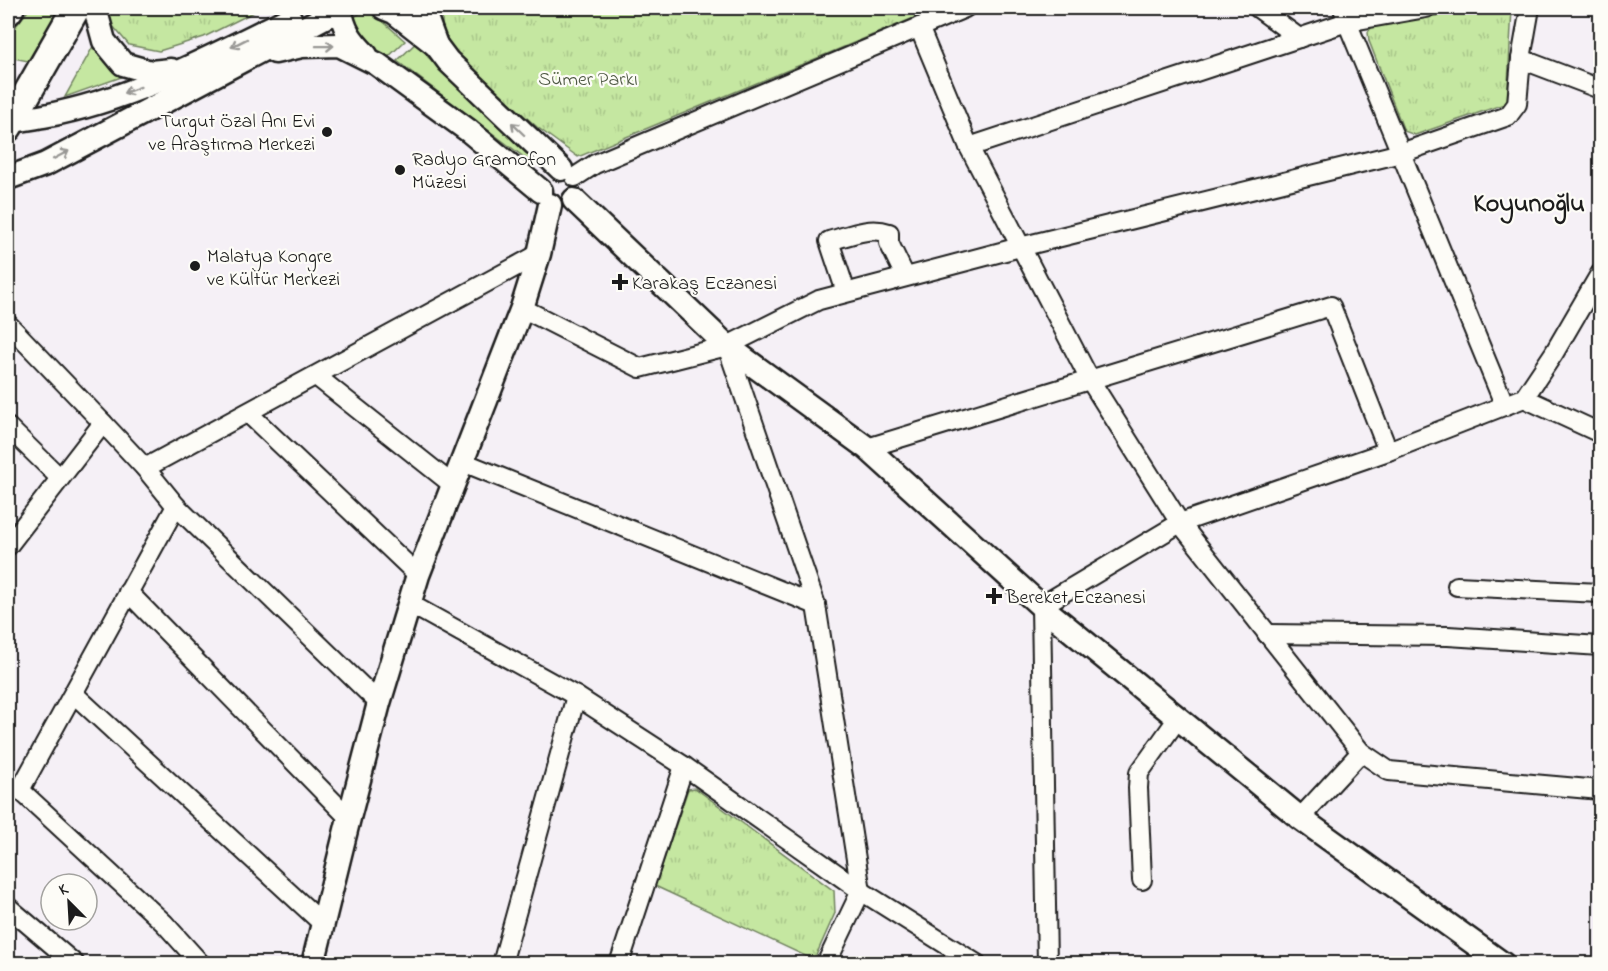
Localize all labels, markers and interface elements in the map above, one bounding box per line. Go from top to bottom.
one-way arrow [230,38,248,50]
one-way arrow [314,40,334,51]
park label: Sümer Parkı [538,66,638,95]
one-way arrow [124,85,142,96]
place label: Turgut Özal Anı Evi ve Araştırma Merkezi [148,108,315,160]
one-way arrow [511,122,526,136]
marker: Turgut Özal Anı Evi ve Araştırma Merkezi [320,125,334,139]
place label: Radyo Gramofon Müzesi [412,146,556,198]
one-way arrow [52,149,70,160]
marker: Radyo Gramofon Müzesi [393,163,407,177]
district label: Koyunoğlu [1473,186,1585,225]
place label: Malatya Kongre ve Kültür Merkezi [207,243,340,295]
marker: Malatya Kongre ve Kültür Merkezi [188,259,202,273]
place label: Karakaş Eczanesi [632,270,777,299]
marker: Karakaş Eczanesi [613,275,627,289]
place label: Bereket Eczanesi [1005,584,1146,613]
marker: Bereket Eczanesi [987,589,1001,603]
north arrow [39,872,99,932]
text: K [55,877,73,903]

